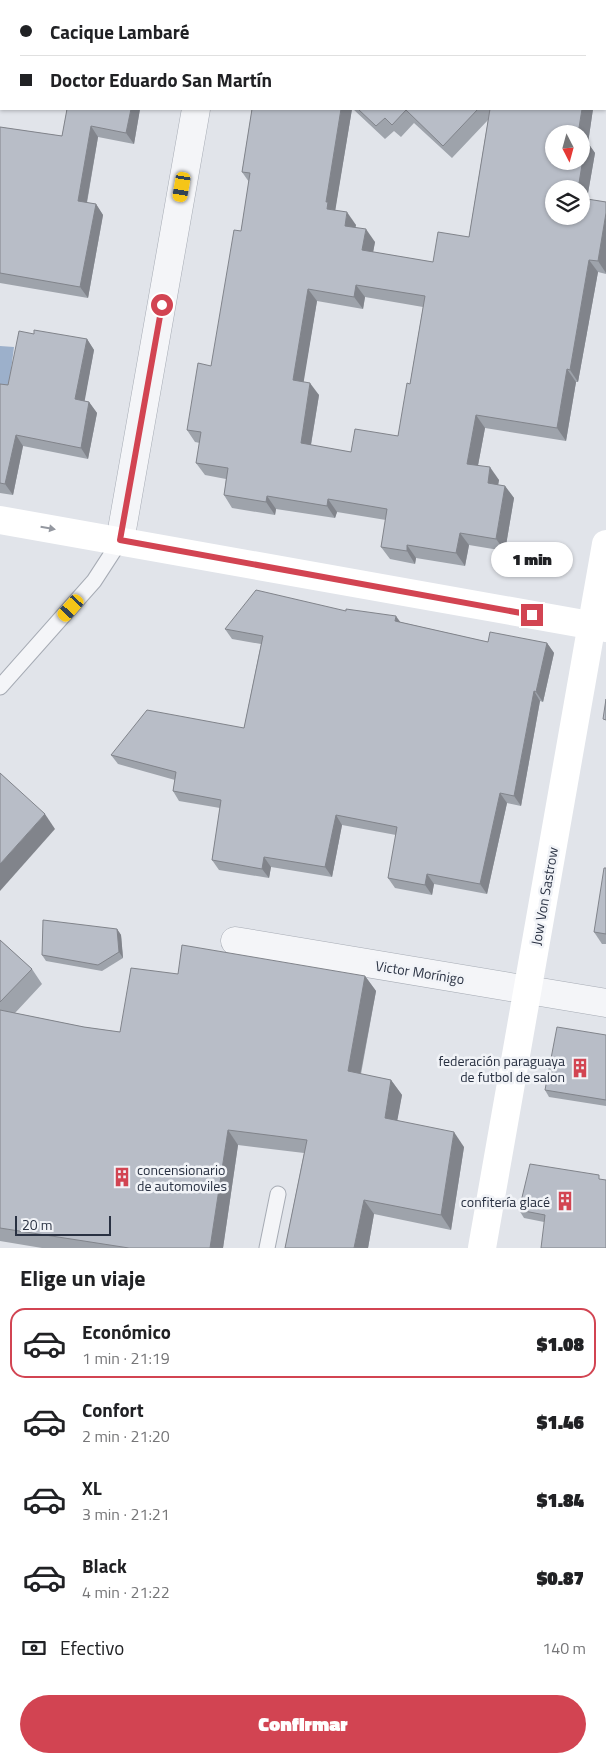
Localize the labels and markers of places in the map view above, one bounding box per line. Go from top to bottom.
place label: federación paraguaya de futbol de salon [438,1050,565,1087]
building icon: federación paraguaya de futbol de salon [569,1057,591,1079]
place label: concensionario de automoviles [137,1159,227,1196]
building icon: concensionario de automoviles [111,1166,133,1188]
building icon: confitería glacé [554,1190,576,1212]
place label: confitería glacé [461,1191,550,1212]

